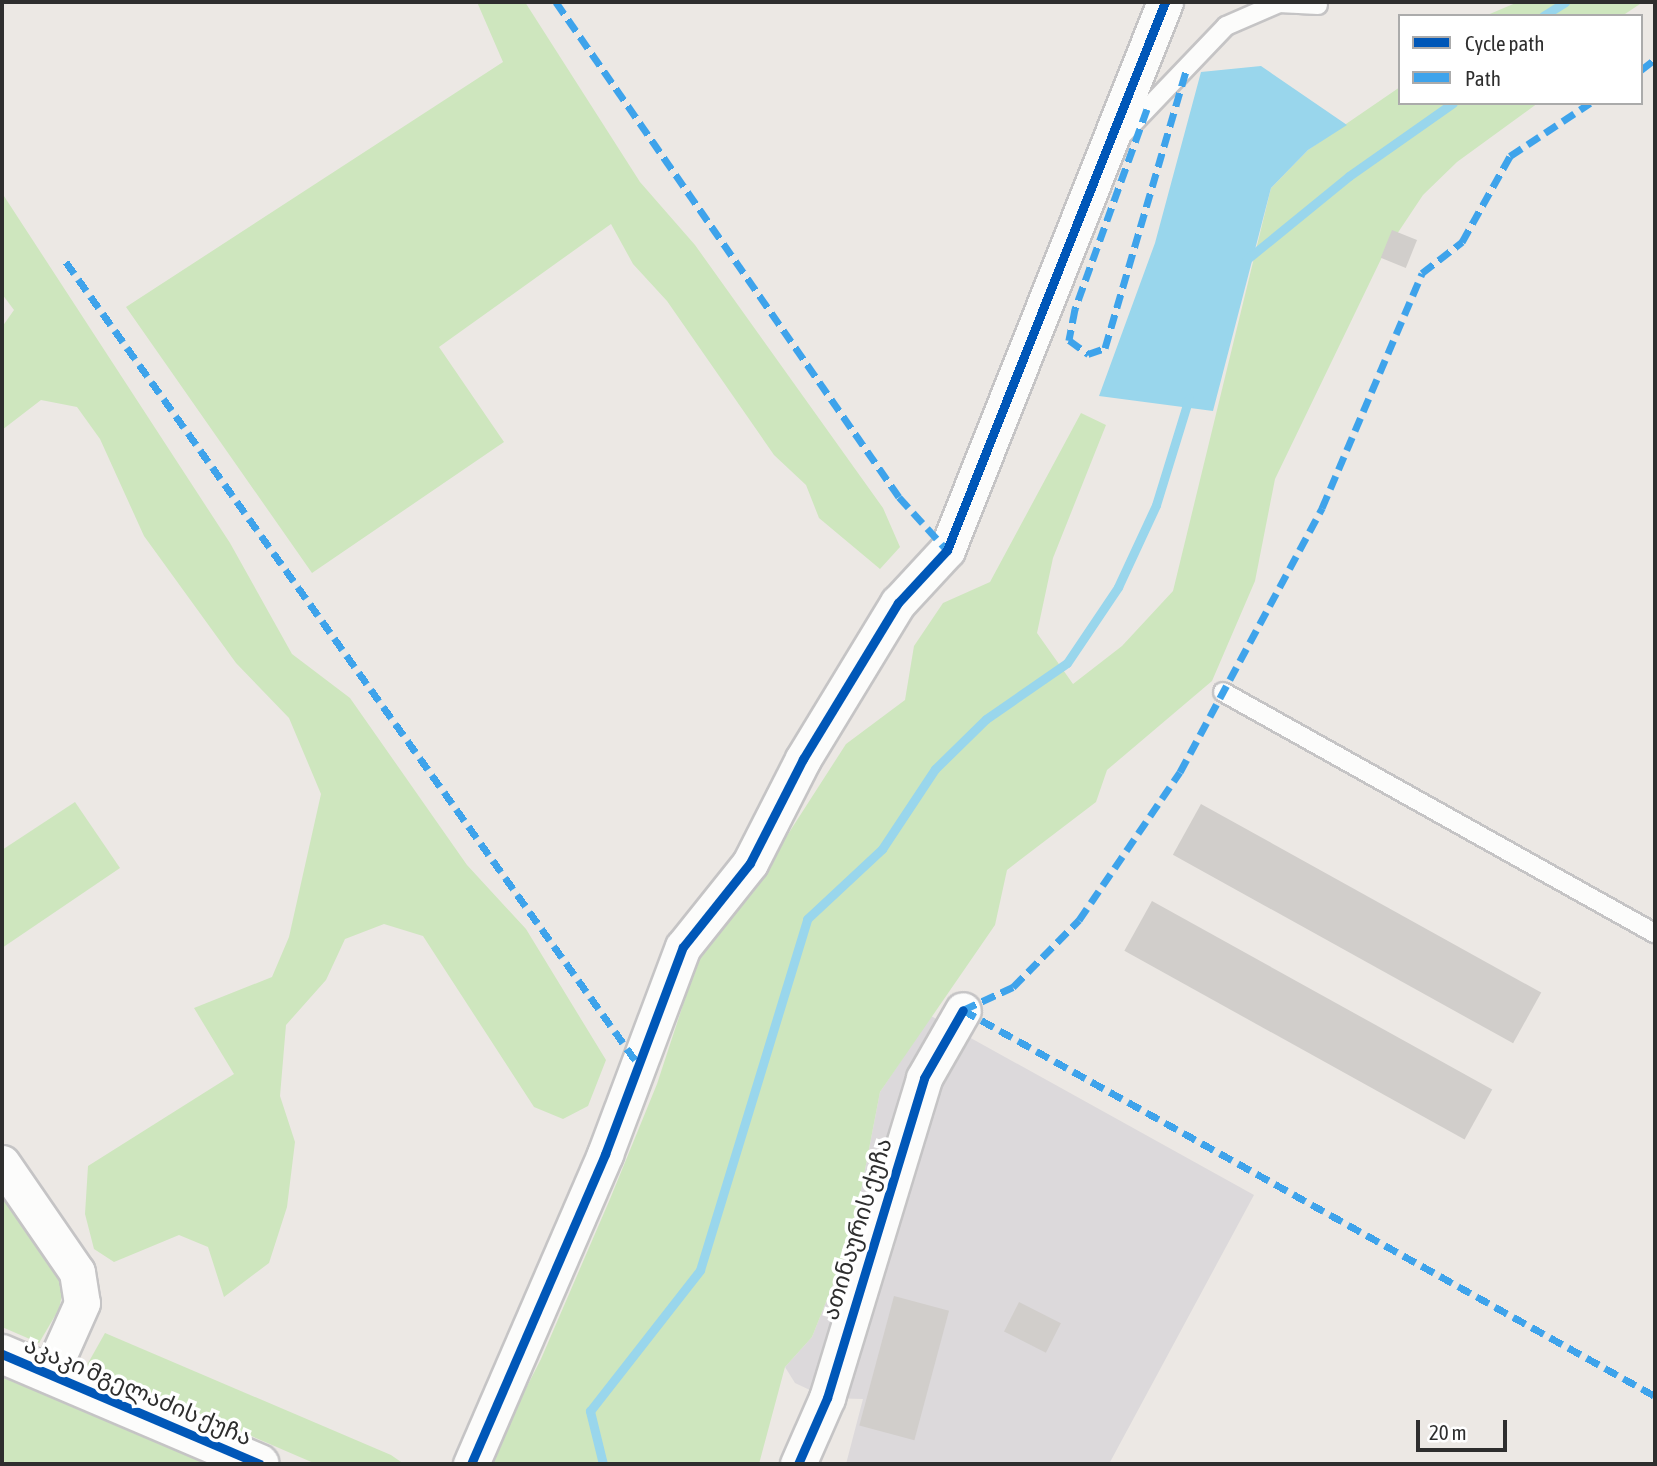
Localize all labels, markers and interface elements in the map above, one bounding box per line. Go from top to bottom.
legend [1398,14,1643,105]
text: Cycle path [1465,31,1544,55]
text: Path [1465,66,1501,90]
street label: ათინაურის ქუჩა [816,1135,898,1323]
street label: აკაკი მგელაძის ქუჩა [20,1331,256,1451]
scale bar [1419,1406,1510,1450]
text: 20 m [1429,1420,1467,1444]

